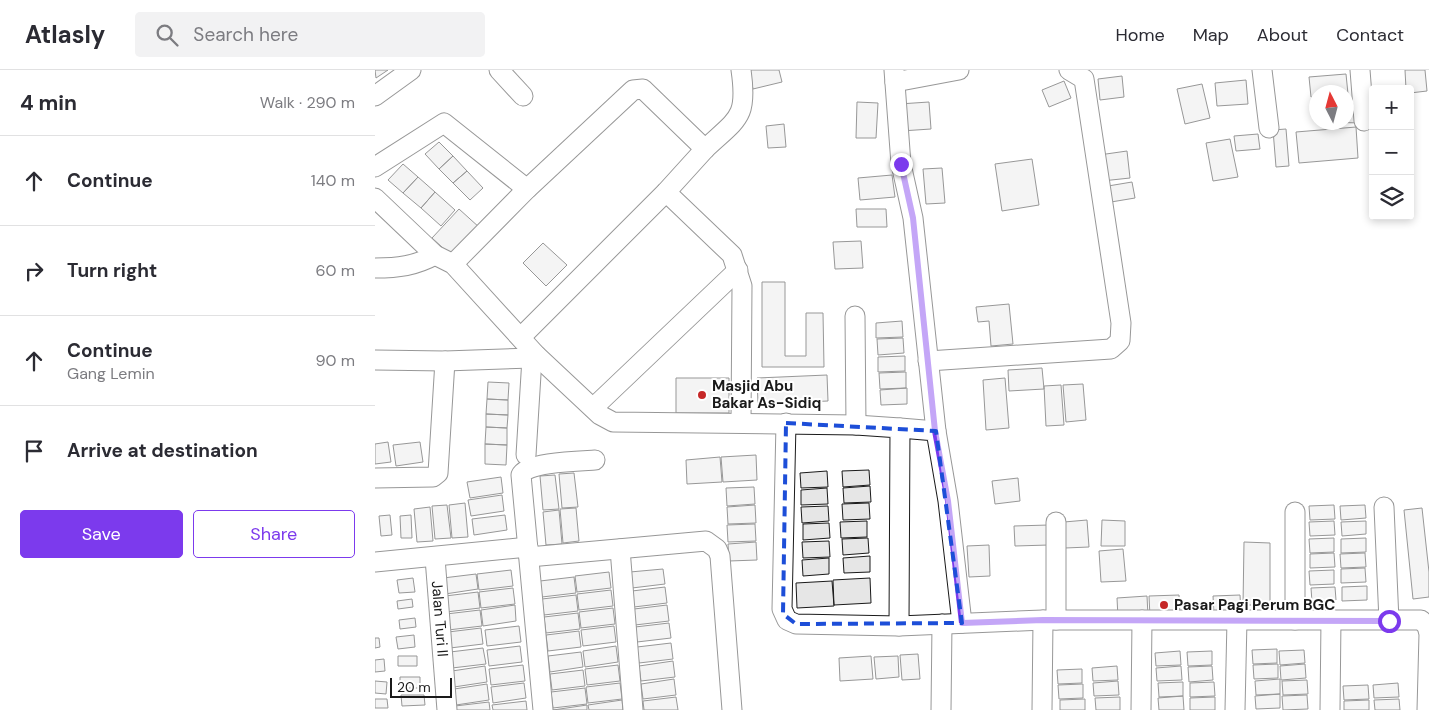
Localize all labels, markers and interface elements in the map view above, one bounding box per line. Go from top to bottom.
search box [135,12,485,57]
text: Atlasly [25,19,105,50]
icon: search [153,21,181,49]
text: Search here [193,22,298,47]
text: Home [1115,23,1165,47]
text: Map [1193,23,1229,47]
text: About [1257,23,1308,47]
text: Contact [1336,23,1404,47]
north arrow [1309,85,1354,130]
map controls [1369,85,1414,220]
button: + [1369,85,1414,130]
text: 4 min [20,89,77,117]
text: Walk · 290 m [260,92,355,113]
button: − [1369,130,1414,175]
route end [890,153,913,176]
icon: ahead [20,167,48,195]
text: Continue [67,168,153,193]
text: 140 m [311,170,355,191]
button: layers [1369,175,1414,220]
icon: right [20,257,48,285]
text: Turn right [67,258,157,283]
text: 60 m [315,260,355,281]
text: Continue [67,338,153,363]
icon: ahead [20,347,48,375]
text: 90 m [315,350,355,371]
text: Gang Lemin [67,363,155,384]
place label: Masjid Abu Bakar As-Sidiq [712,376,821,413]
marker: Masjid Abu Bakar As-Sidiq [696,389,708,401]
icon: arrive [20,437,48,465]
text: Arrive at destination [67,438,258,463]
button: Save [20,510,183,558]
button: Share [193,510,355,558]
street label: Jalan Turi II [427,580,453,658]
place label: Pasar Pagi Perum BGC [1174,595,1335,615]
marker: Pasar Pagi Perum BGC [1158,599,1170,611]
route start [1378,610,1401,633]
scale bar [390,675,453,698]
text: 20 m [397,678,431,696]

